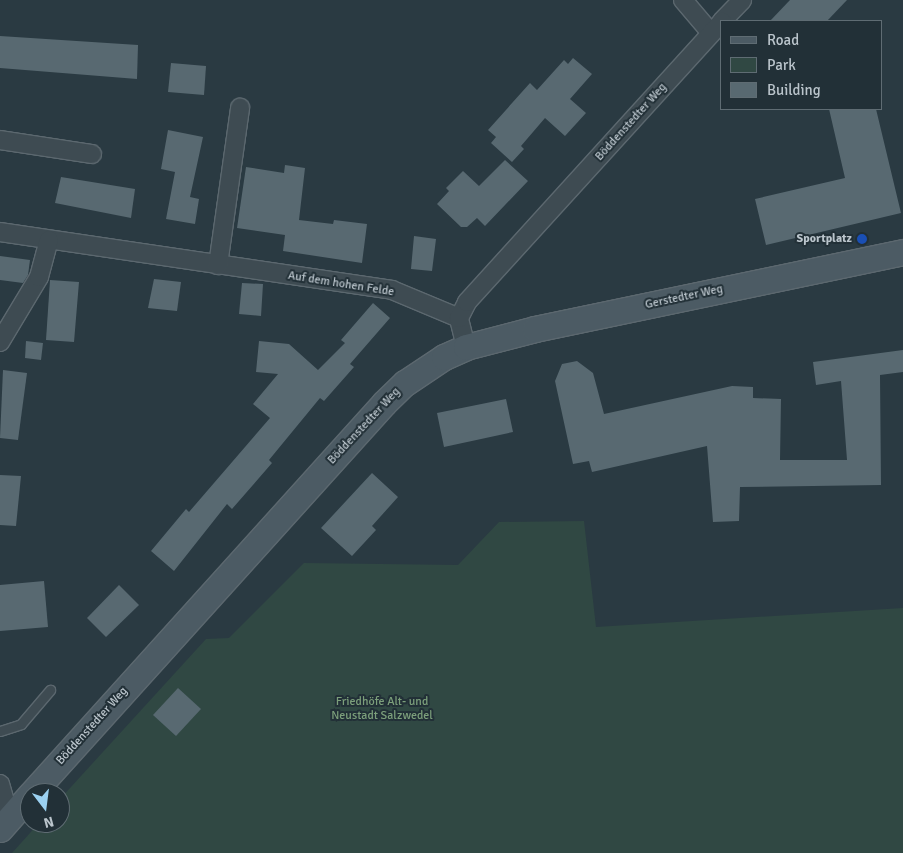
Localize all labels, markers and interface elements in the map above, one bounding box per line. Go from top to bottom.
legend [720,20,883,110]
text: Road [767,31,799,49]
text: Park [767,56,796,74]
street label: Böddenstedter Weg [592,80,670,164]
text: Building [767,81,821,99]
place label: Sportplatz [797,232,852,246]
marker: Sportplatz [856,233,868,245]
street label: Auf dem hohen Felde [287,269,395,299]
street label: Gerstedter Weg [644,282,724,312]
street label: Böddenstedter Weg [325,385,403,467]
street label: Böddenstedter Weg [53,684,131,768]
park label: Friedhöfe Alt- und Neustadt Salzwedel [331,695,433,723]
north arrow [20,783,70,833]
text: N [42,813,56,831]

